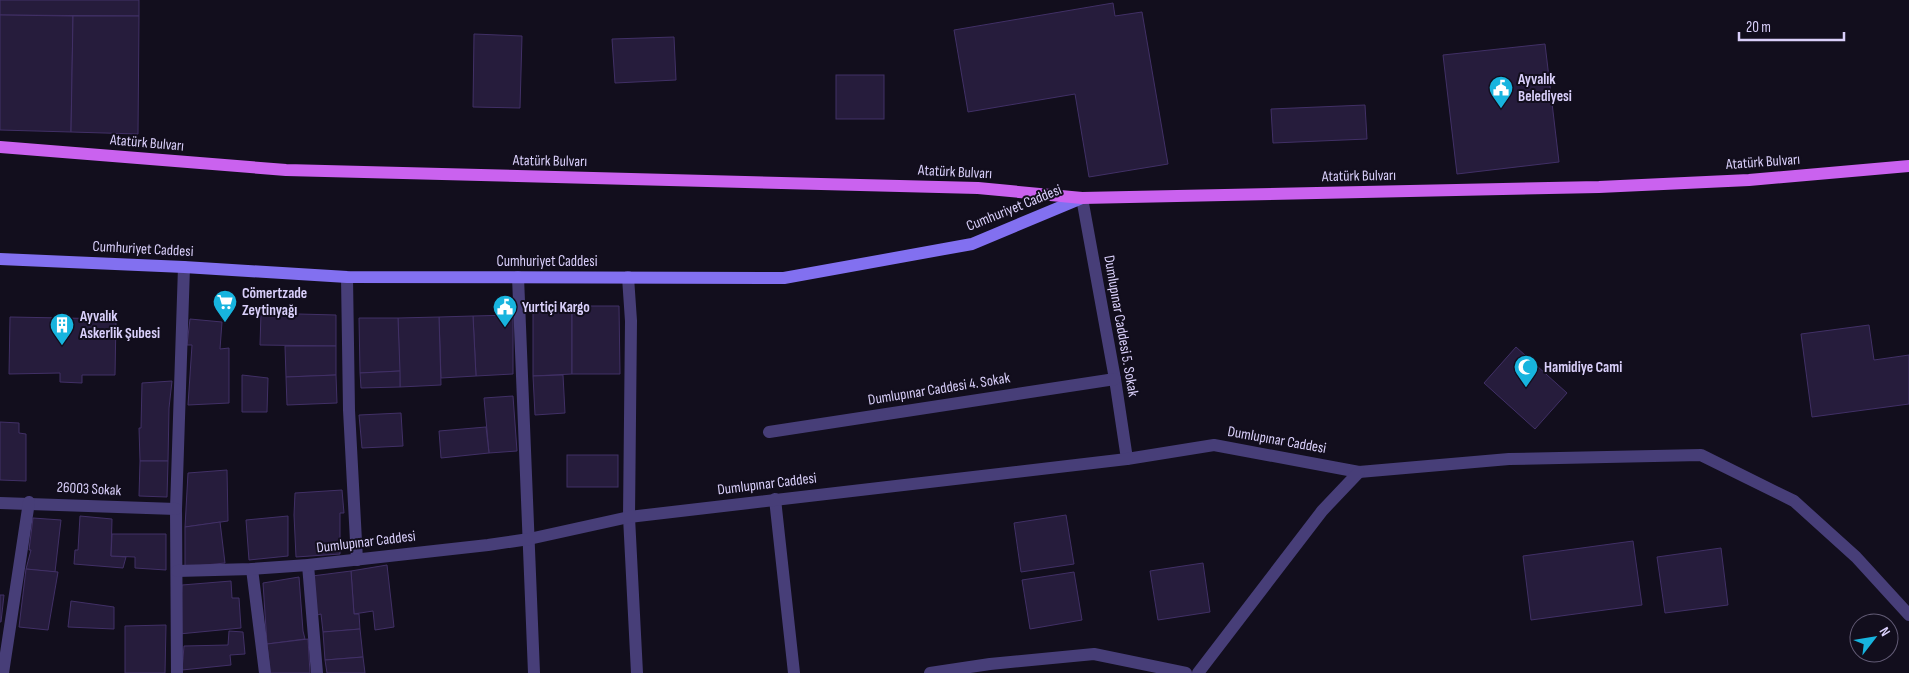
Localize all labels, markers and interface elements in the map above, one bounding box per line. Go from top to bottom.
scale bar [1739,10,1844,42]
text: 20 m [1746,18,1771,37]
place label: Ayvalık Belediyesi [1517,70,1572,106]
public building icon: Ayvalık Belediyesi [1488,75,1514,109]
street label: Atatürk Bulvarı [108,130,185,156]
street label: Atatürk Bulvarı [1724,150,1801,174]
street label: Atatürk Bulvarı [512,151,587,171]
street label: Atatürk Bulvarı [916,161,993,183]
street label: Atatürk Bulvarı [1321,166,1396,186]
street label: Cumhuriyet Caddesi [964,180,1065,236]
street label: Cumhuriyet Caddesi [92,237,194,261]
street label: Cumhuriyet Caddesi [496,252,598,271]
street label: Dumlupınar Caddesi 5. Sokak [1099,254,1143,398]
place label: Cömertzade Zeytinyağı [242,284,307,320]
supermarket icon: Cömertzade Zeytinyağı [212,289,238,323]
public building icon: Yurtiçi Kargo [492,294,518,328]
place label: Yurtiçi Kargo [522,298,590,317]
place label: Ayvalık Askerlik Şubesi [79,307,160,343]
building icon: Ayvalık Askerlik Şubesi [49,312,75,346]
mosque icon: Hamidiye Cami [1513,354,1539,388]
place label: Hamidiye Cami [1544,358,1622,377]
street label: Dumlupınar Caddesi 4. Sokak [867,368,1012,410]
street label: Dumlupınar Caddesi [1226,422,1328,458]
street label: Dumlupınar Caddesi [716,468,818,500]
street label: 26003 Sokak [56,478,122,500]
street label: Dumlupınar Caddesi [315,526,417,558]
north arrow [1849,613,1899,663]
text: N [1876,624,1894,639]

